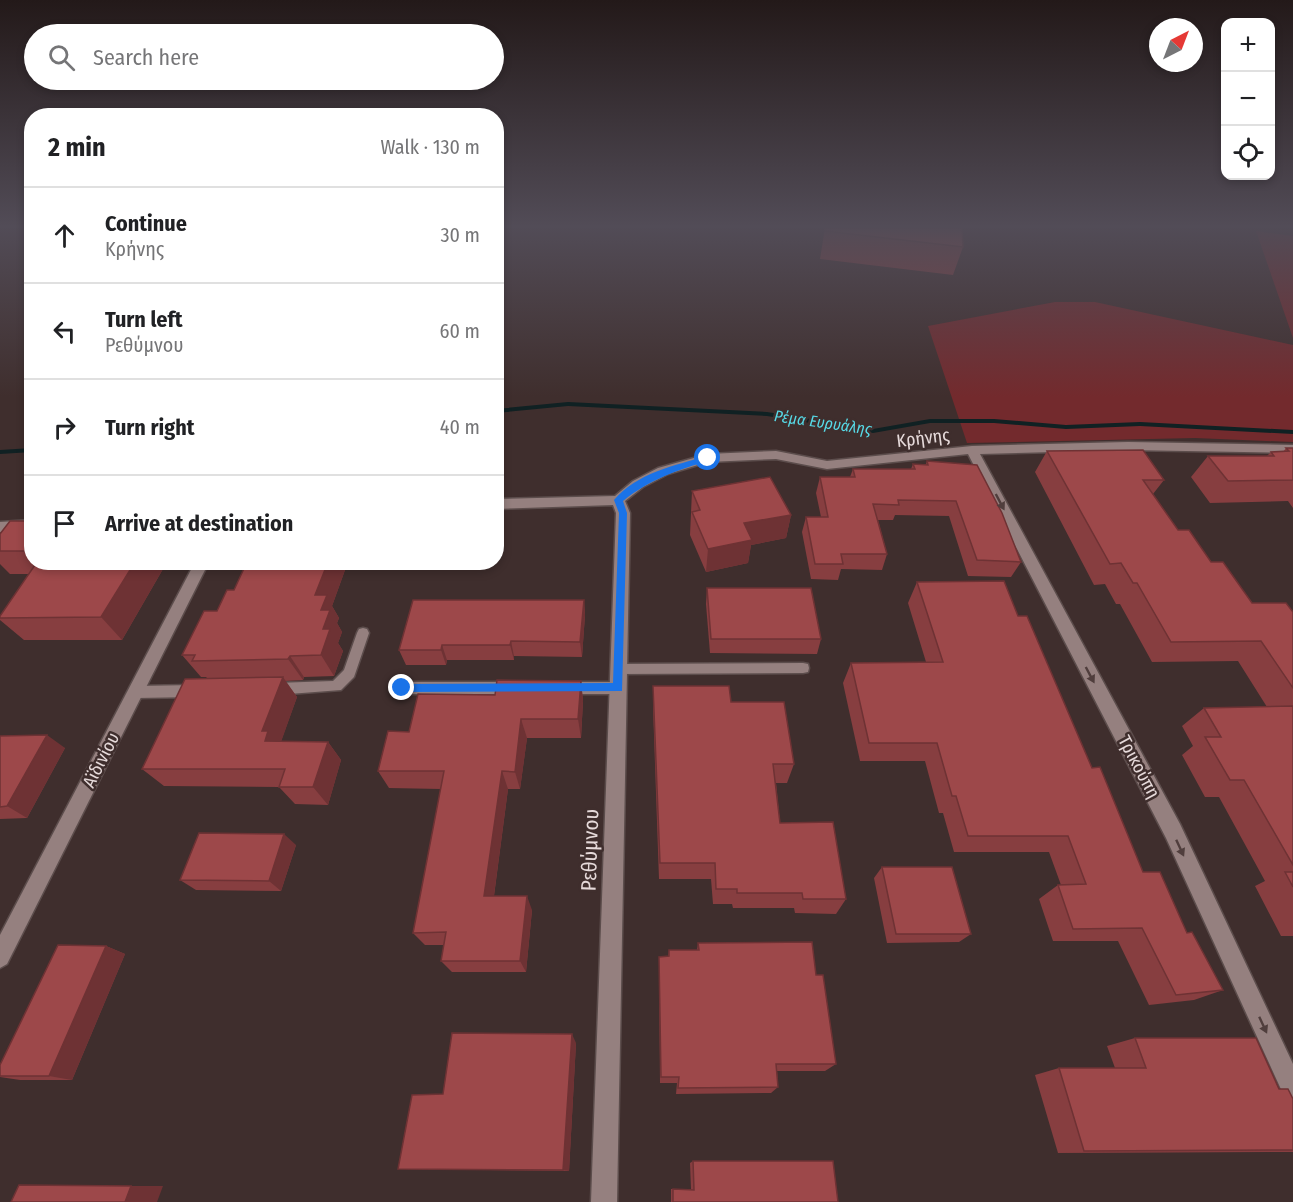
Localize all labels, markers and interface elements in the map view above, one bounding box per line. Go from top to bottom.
north arrow [1149,18,1203,72]
map controls [1221,18,1275,180]
button: + [1221,18,1275,72]
search box [24,24,504,90]
icon: search [45,41,78,74]
text: Search here [93,44,199,71]
button: − [1221,72,1275,126]
button: locate [1221,126,1275,180]
text: 2 min [48,132,106,163]
text: Walk · 130 m [380,135,480,159]
text: Continue [105,210,187,237]
icon: ahead [48,219,81,252]
text: 30 m [440,223,480,247]
text: Κρήνης [105,237,164,261]
text: Turn left [105,306,183,333]
icon: left [48,315,81,348]
text: 60 m [440,319,480,343]
text: Ρεθύμνου [105,333,184,357]
water label: Ρέμα Ευρυάλης [773,406,874,439]
icon: right [48,411,81,444]
text: Turn right [105,414,194,441]
text: 40 m [440,415,480,439]
street label: Κρήνης [895,424,951,452]
route start [694,444,720,470]
one-way arrow [995,494,1005,511]
icon: arrive [48,507,81,540]
text: Arrive at destination [105,510,293,537]
one-way arrow [1085,667,1095,684]
route end [388,674,414,700]
street label: Αϊδινίου [78,729,124,791]
street label: Τρικούπη [1113,732,1165,802]
street label: Ρεθύμνου [576,808,604,892]
one-way arrow [1176,839,1185,856]
one-way arrow [1258,1016,1267,1033]

